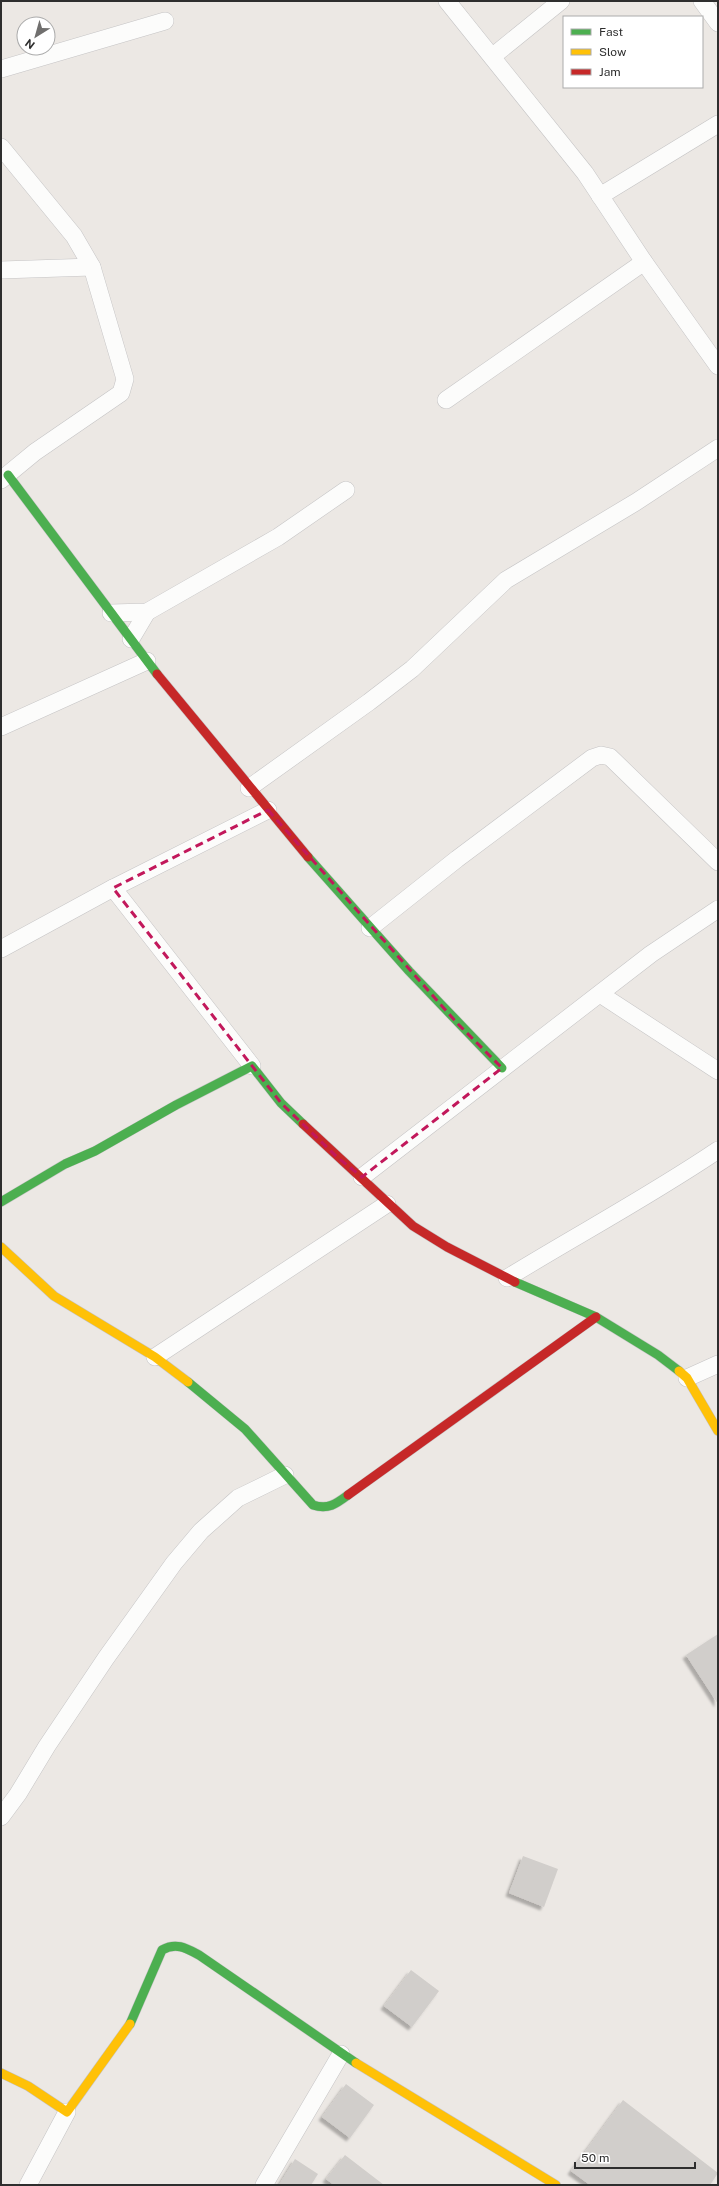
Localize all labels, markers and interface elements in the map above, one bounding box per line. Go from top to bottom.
north arrow [16,16,56,56]
legend [563,16,703,88]
text: Fast [599,25,624,39]
text: N [23,37,37,51]
text: Slow [599,45,627,59]
text: Jam [599,65,621,79]
scale bar [575,2144,695,2170]
text: 50 m [581,2151,609,2165]

